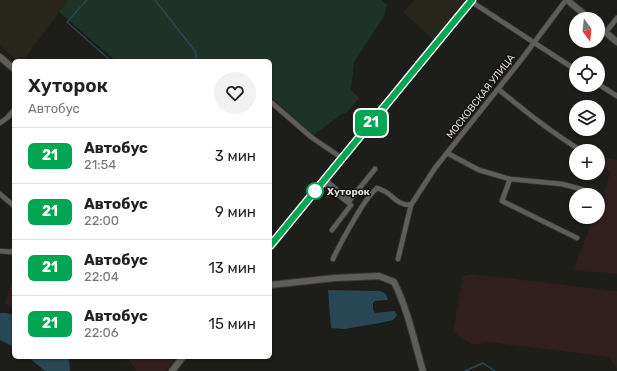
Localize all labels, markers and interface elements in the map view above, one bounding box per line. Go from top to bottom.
north arrow [569,12,605,48]
map controls [569,12,605,224]
street label: МОСКОВСКАЯ УЛИЦА [444,52,518,141]
button: locate [569,56,605,92]
button: heart [214,72,256,114]
text: Хуторок [28,74,108,97]
button: layers [569,100,605,136]
text: Автобус [28,101,80,116]
line badge: 21 [353,110,389,136]
text: 21 [363,114,379,131]
text: Автобус [84,139,148,157]
button: + [569,144,605,180]
text: 21 [42,147,58,164]
text: 3 мин [215,147,256,165]
text: 21:54 [84,157,116,172]
marker: Хуторок [306,182,324,200]
place label: Хуторок [327,186,370,198]
button: − [569,188,605,224]
text: Автобус [84,195,148,213]
text: 21 [42,203,58,220]
text: 9 мин [215,203,256,221]
text: 22:00 [84,213,119,228]
text: Автобус [84,251,148,269]
text: 21 [42,259,58,276]
text: 13 мин [208,259,256,277]
text: 22:04 [84,269,119,284]
text: Автобус [84,307,148,325]
text: 21 [42,315,58,332]
text: 15 мин [208,315,256,333]
text: 22:06 [84,325,119,340]

